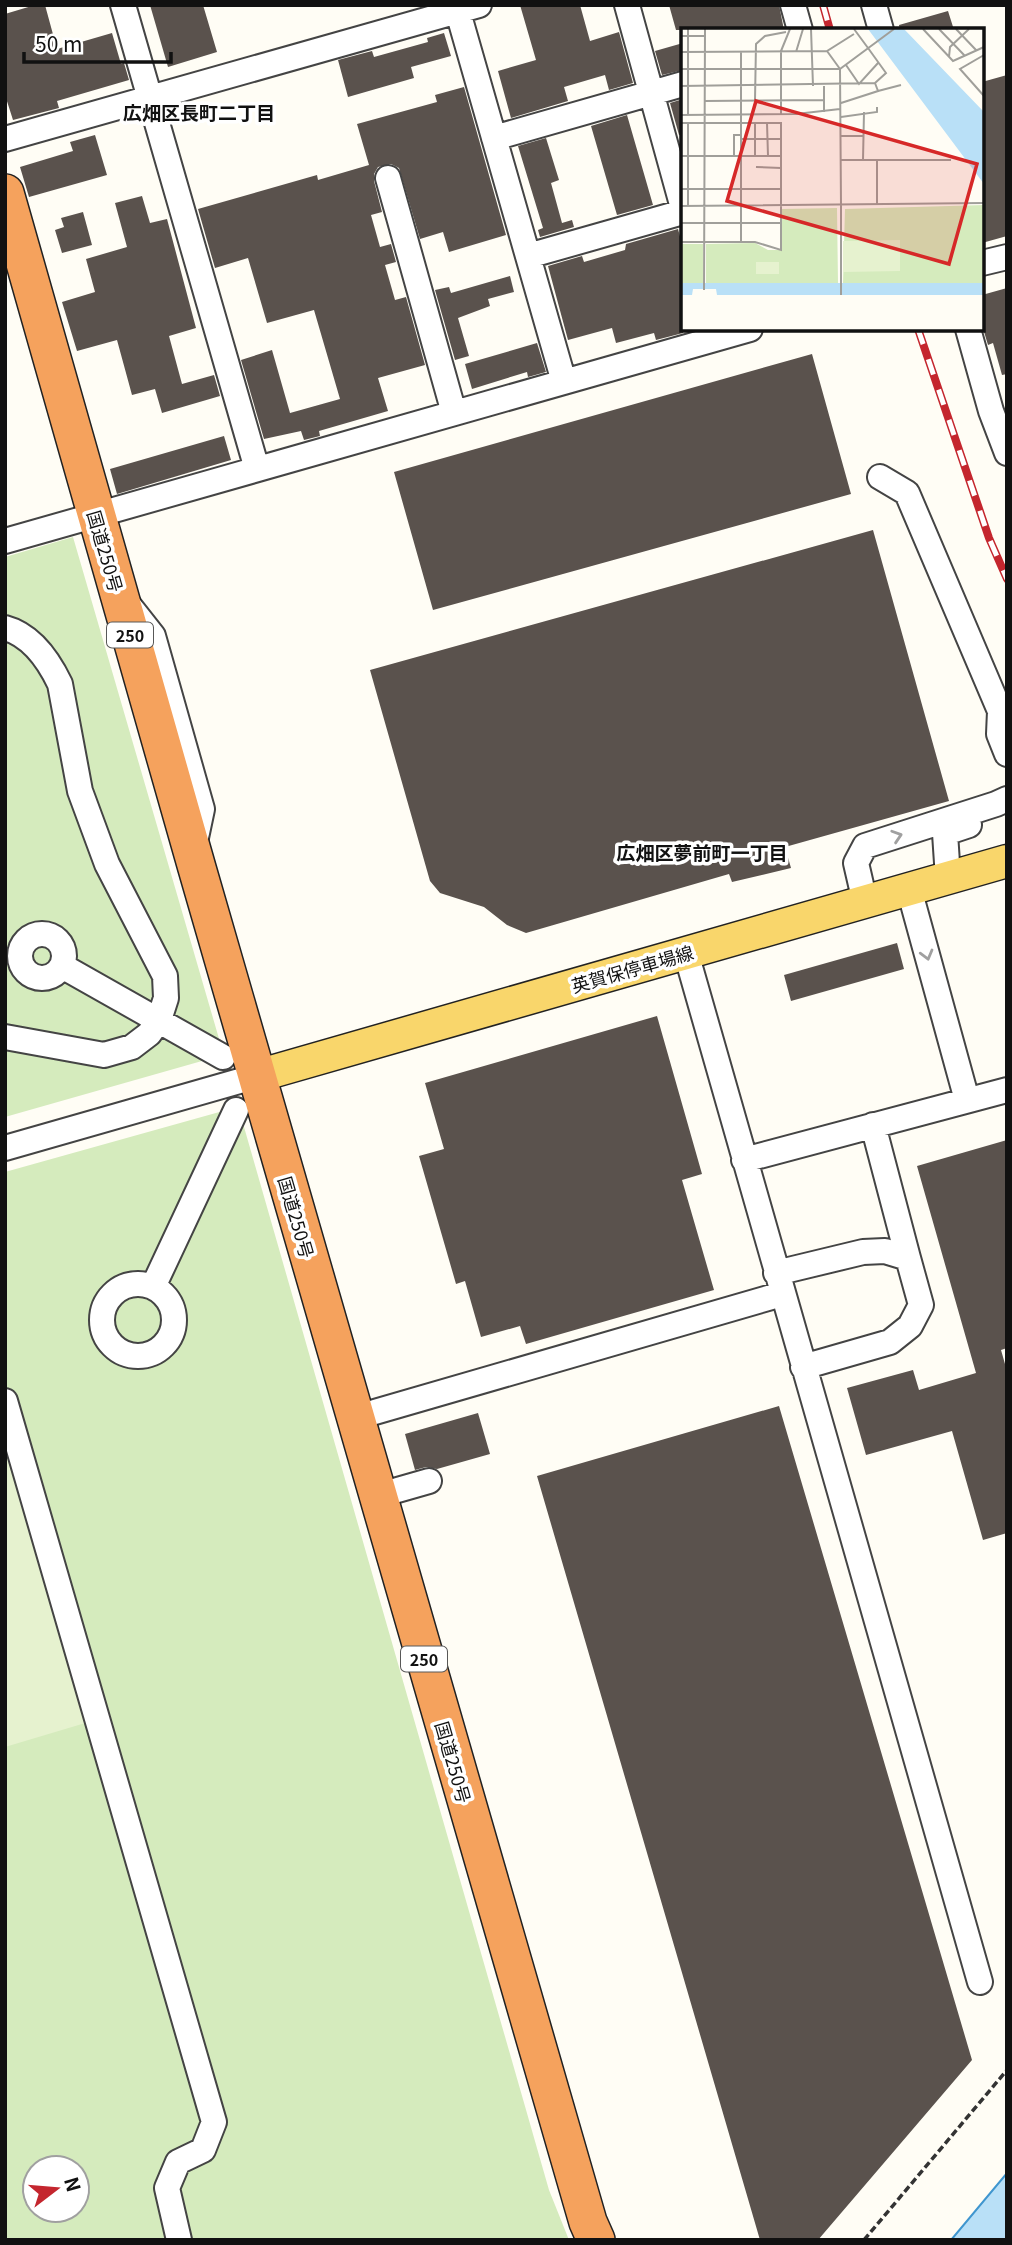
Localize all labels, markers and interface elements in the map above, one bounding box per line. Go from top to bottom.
scale bar [24,21,172,65]
text: 50 m [35,28,82,58]
inset map [681,28,984,331]
district label: 広畑区長町二丁目 [123,98,275,125]
street label: 国道250号 [82,507,130,595]
road number: 250 [107,622,153,648]
one-way arrow [891,829,903,844]
district label: 広畑区夢前町一丁目 [616,838,788,865]
street label: 英賀保停車場線 [568,938,696,998]
one-way arrow [919,949,934,961]
street label: 国道250号 [273,1173,321,1261]
road number: 250 [401,1646,447,1672]
street label: 国道250号 [430,1718,478,1806]
north arrow [21,2154,91,2224]
text: N [59,2173,89,2194]

